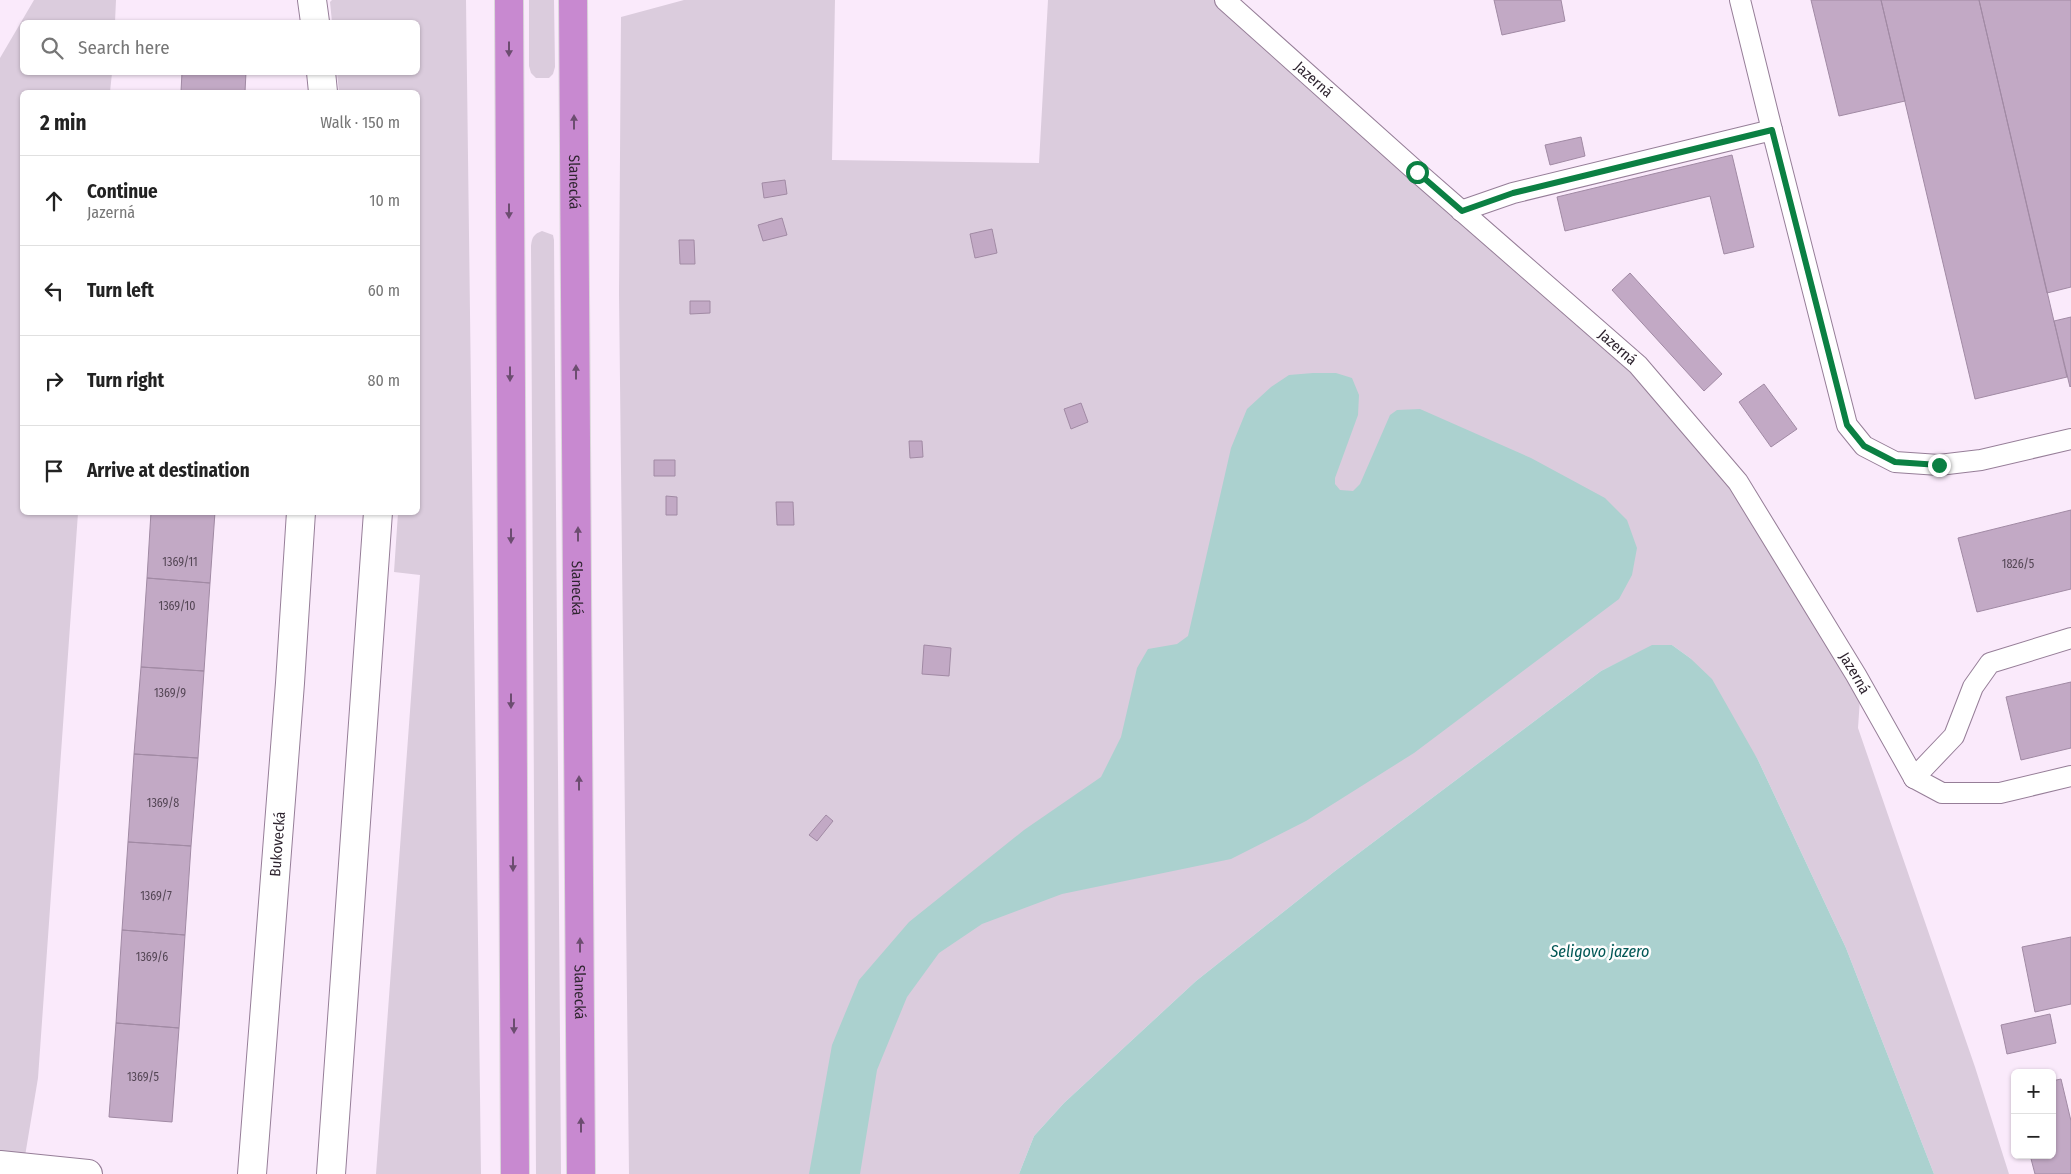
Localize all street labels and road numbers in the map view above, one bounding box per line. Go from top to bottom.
street label: Jazerná [1291,58,1336,101]
street label: Slanecká [565,155,583,209]
street label: Jazerná [1595,325,1640,369]
street label: Slanecká [568,561,586,615]
street label: Jazerná [1835,649,1874,697]
street label: Bukovecká [266,811,289,877]
street label: Slanecká [571,965,589,1019]

